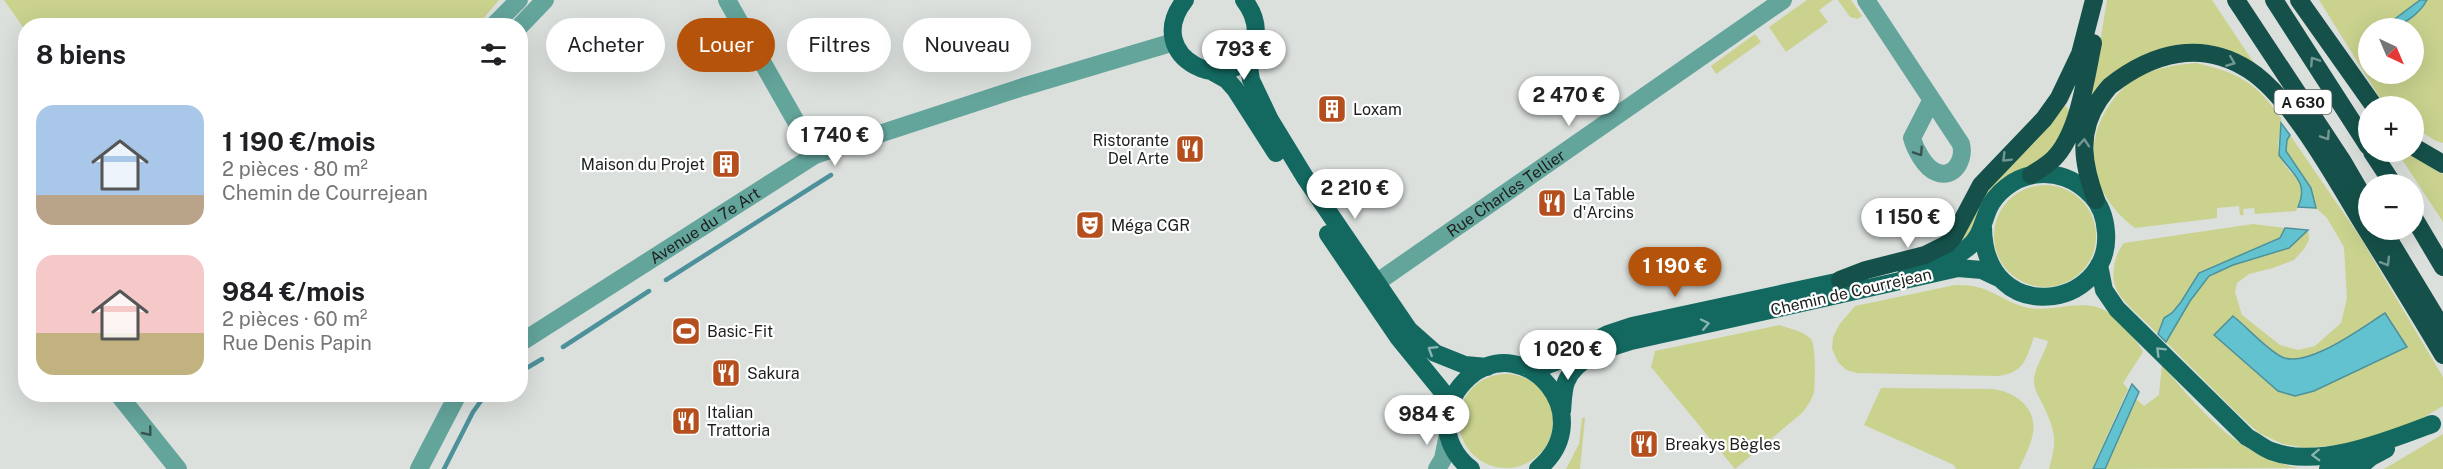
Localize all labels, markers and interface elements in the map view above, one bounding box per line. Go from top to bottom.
chip: Acheter [546,18,665,72]
chip: Louer [677,18,775,72]
chip: Filtres [787,18,891,72]
chip: Nouveau [903,18,1031,72]
north arrow [2358,18,2424,84]
map controls [2358,18,2424,240]
pin: 793 € [1202,30,1286,81]
text: 793 € [1216,37,1272,61]
icon: filters [477,38,510,71]
text: 8 biens [36,39,126,70]
one-way arrow [2225,54,2235,67]
one-way arrow [2309,57,2321,67]
pin: 2 470 € [1514,76,1624,127]
text: 2 470 € [1532,83,1606,107]
road number: A 630 [2274,90,2332,114]
building icon: Loxam [1316,93,1348,125]
button: + [2358,96,2424,162]
place label: Loxam [1353,100,1402,119]
pin: 1 740 € [780,116,890,167]
text: 1 740 € [801,123,869,147]
text: 1 190 €/mois [222,126,376,157]
icon: home [84,129,156,201]
one-way arrow [2319,130,2330,141]
place label: Ristorante Del Arte [1093,131,1169,168]
restaurant icon: Ristorante Del Arte [1174,133,1206,165]
one-way arrow [2078,139,2091,148]
street label: Rue Charles Tellier [1443,145,1569,241]
one-way arrow [1912,146,1923,157]
building icon: Maison du Projet [710,148,742,180]
one-way arrow [2003,151,2013,162]
place label: Maison du Projet [581,155,705,174]
text: 2 pièces · 80 m² [222,157,368,181]
pin: 2 210 € [1300,169,1410,220]
button: − [2358,174,2424,240]
text: 2 210 € [1321,176,1389,200]
text: Chemin de Courrejean [222,181,428,205]
street label: Avenue du 7e Art [646,183,764,268]
place label: La Table d'Arcins [1573,185,1635,222]
restaurant icon: La Table d'Arcins [1536,187,1568,219]
pin: 1 150 € [1853,198,1963,249]
text: 1 150 € [1875,205,1941,229]
theatre icon: Méga CGR [1074,209,1106,241]
place label: Méga CGR [1111,216,1190,235]
pin: 1 190 € [1620,247,1730,298]
text: 1 190 € [1642,254,1708,278]
one-way arrow [2379,256,2391,266]
street label: Chemin de Courrejean [1769,264,1933,320]
text: 984 €/mois [222,276,365,307]
icon: home [84,279,156,351]
text: 2 pièces · 60 m² [222,307,367,331]
sports icon: Basic-Fit [670,315,702,347]
one-way arrow [1700,318,1710,331]
place label: Basic-Fit [707,322,773,341]
pin: 1 020 € [1513,330,1623,381]
text: Rue Denis Papin [222,331,372,355]
text: 1 020 € [1533,337,1603,361]
one-way arrow [1428,345,1438,357]
one-way arrow [2156,348,2167,358]
restaurant icon: Sakura [710,357,742,389]
place label: Sakura [747,364,800,383]
pin: 984 € [1385,395,1469,446]
text: 984 € [1398,402,1456,426]
place label: Italian Trattoria [707,403,770,440]
restaurant icon: Italian Trattoria [670,405,702,437]
one-way arrow [141,425,152,436]
restaurant icon: Breakys Bègles [1628,428,1660,460]
place label: Breakys Bègles [1665,435,1781,454]
one-way arrow [2311,449,2320,462]

